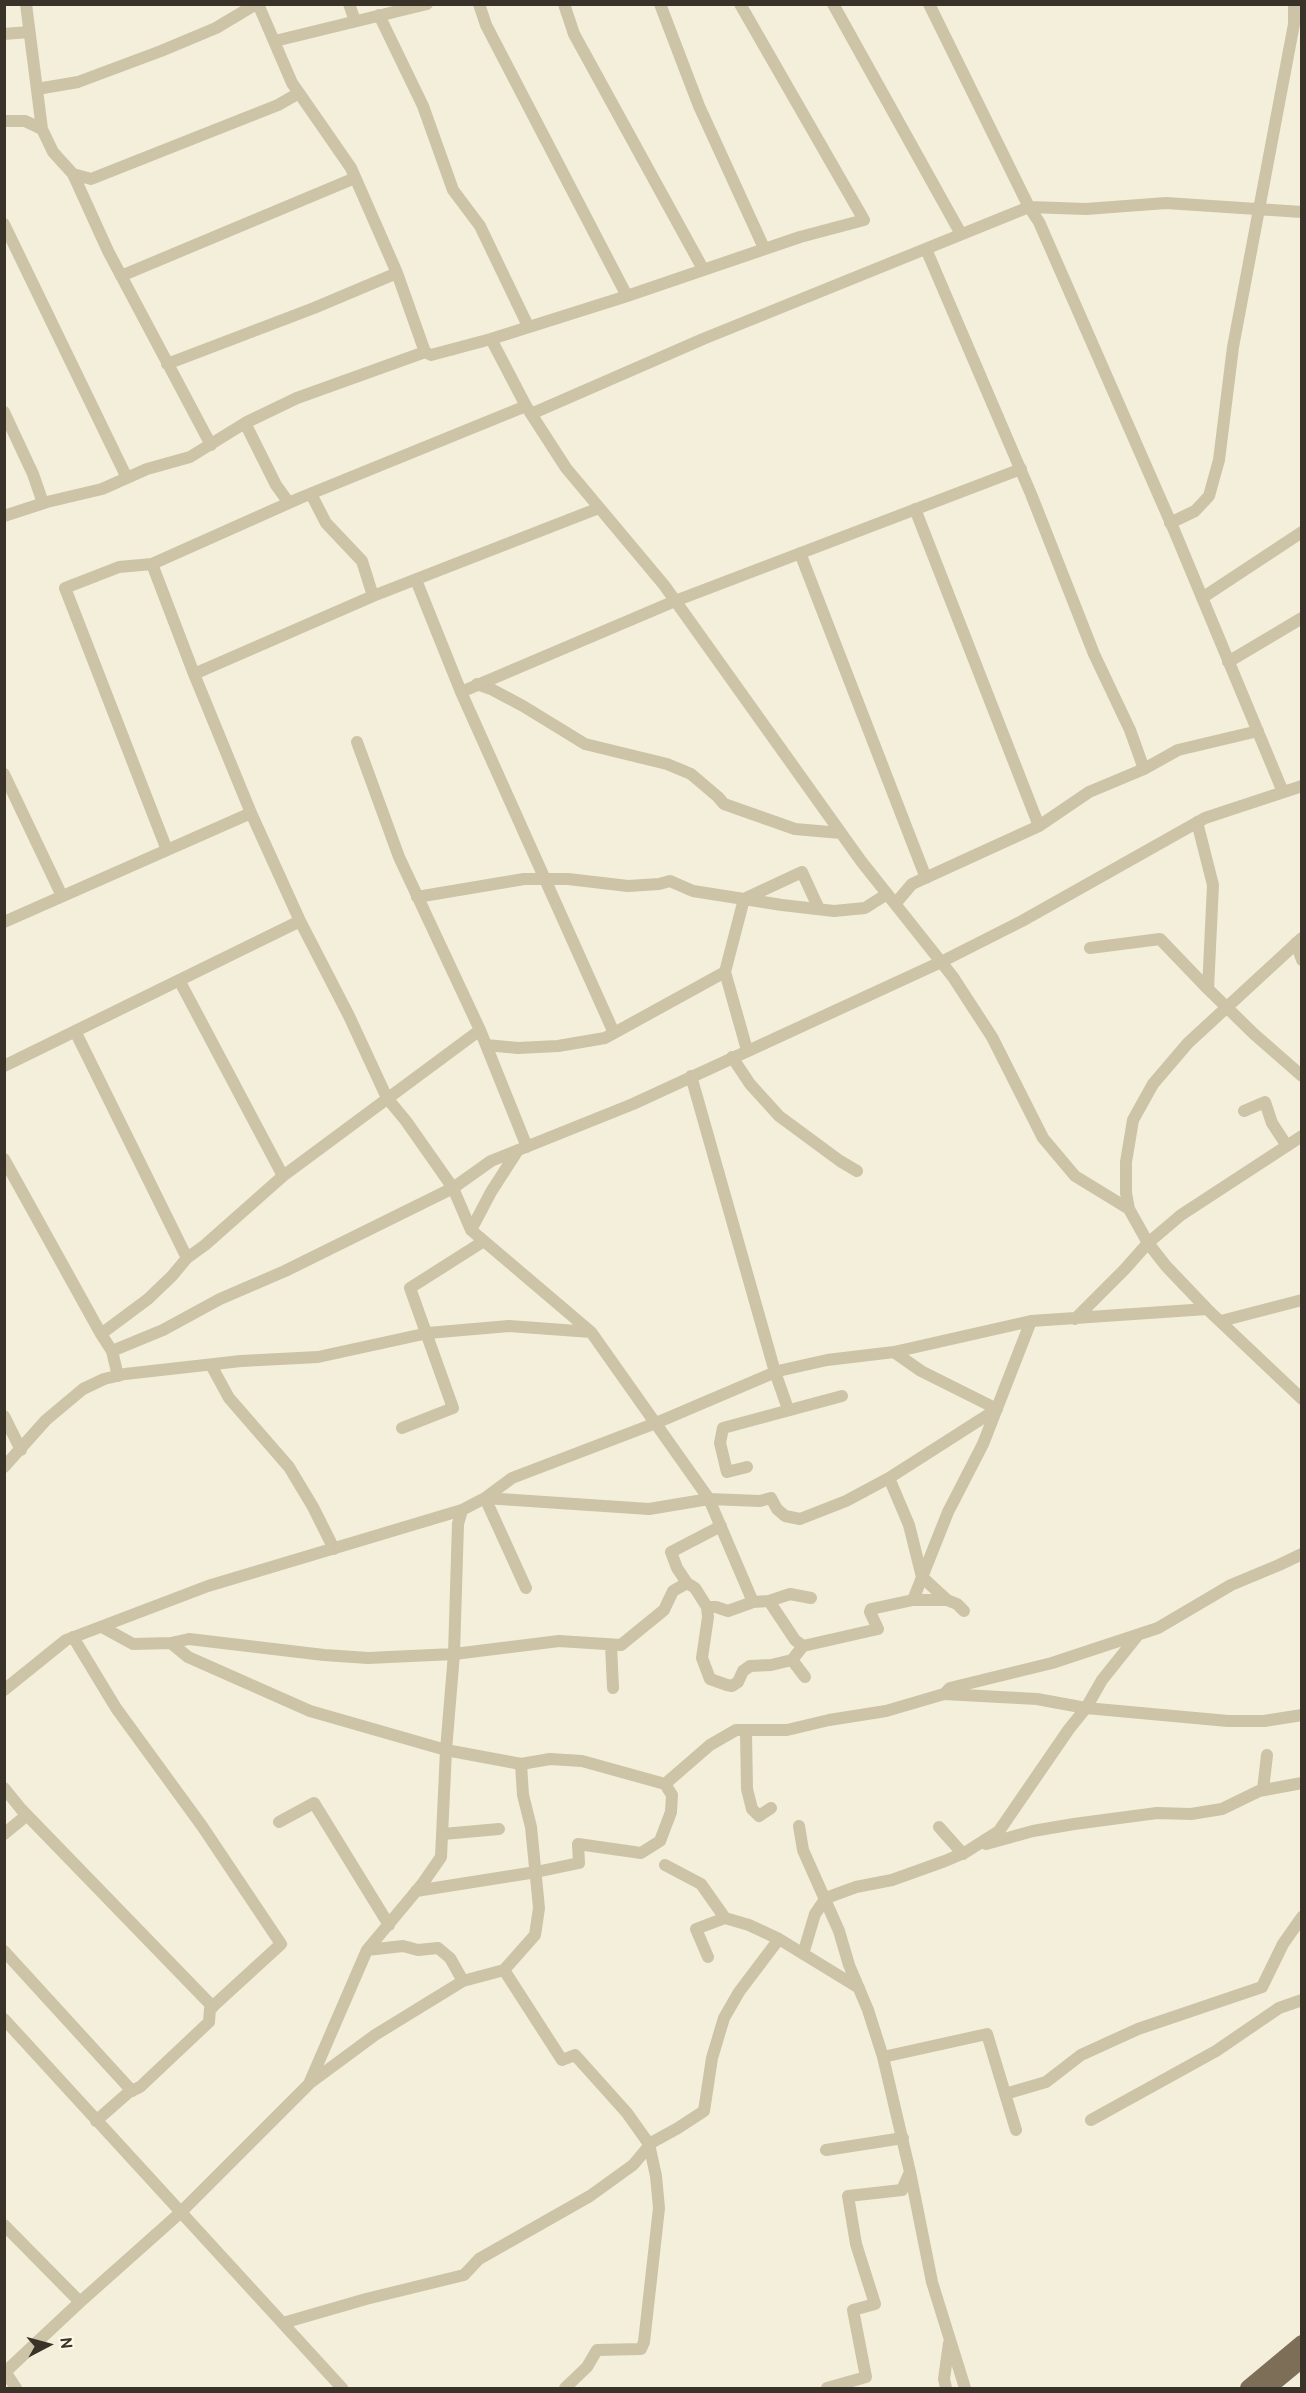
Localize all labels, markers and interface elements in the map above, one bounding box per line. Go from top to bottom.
north arrow [18,2315,78,2375]
text: N [56,2336,76,2350]

